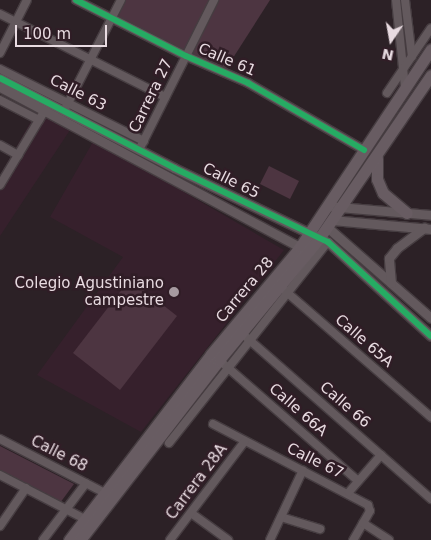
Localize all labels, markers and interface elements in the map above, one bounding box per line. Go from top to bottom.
scale bar [18,15,110,47]
north arrow [366,15,416,65]
text: 100 m [23,25,71,43]
street label: Calle 61 [195,40,259,80]
text: N [380,46,395,64]
street label: Carrera 27 [125,56,177,136]
street label: Calle 63 [47,71,109,115]
street label: Calle 65 [200,160,262,202]
street label: Carrera 28 [212,254,278,326]
place label: Colegio Agustiniano campestre [15,274,164,309]
marker: Colegio Agustiniano campestre [168,286,180,298]
street label: Calle 65A [331,311,397,371]
street label: Calle 66 [316,378,374,432]
street label: Calle 66A [265,380,331,440]
street label: Calle 68 [28,432,90,476]
street label: Calle 67 [284,440,346,482]
street label: Carrera 28A [163,441,231,523]

